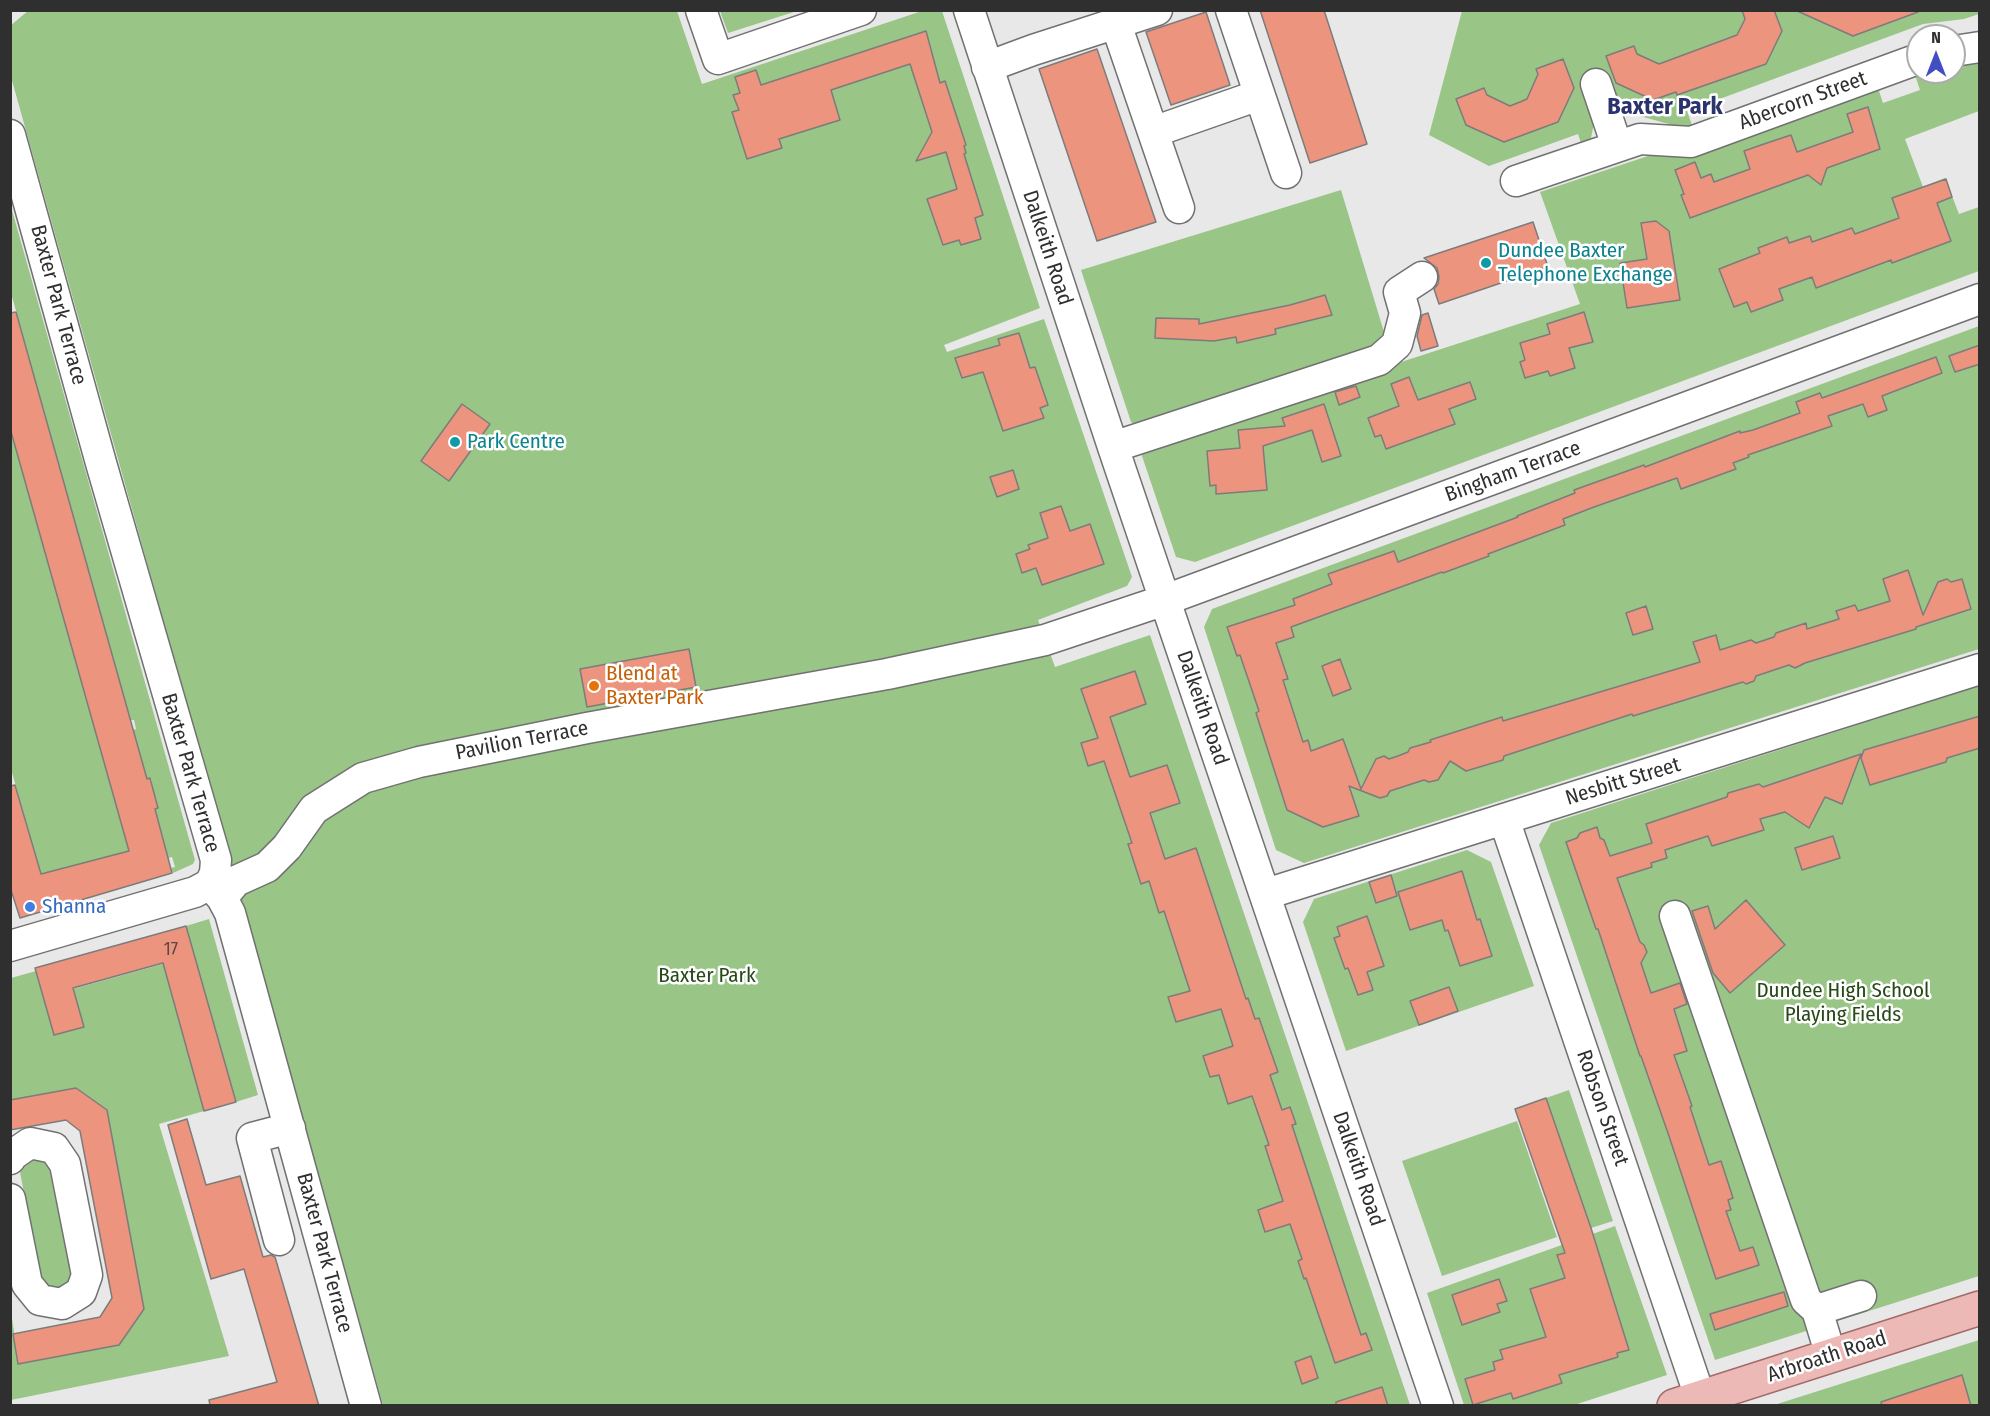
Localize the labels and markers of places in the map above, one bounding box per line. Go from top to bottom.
place label: Dundee Baxter Telephone Exchange [1498,238,1673,288]
marker: Dundee Baxter Telephone Exchange [1479,256,1493,270]
place label: Park Centre [467,429,565,455]
marker: Park Centre [448,435,462,449]
place label: Blend at Baxter Park [606,661,703,711]
marker: Blend at Baxter Park [587,679,601,693]
place label: Shanna [42,894,106,920]
marker: Shanna [23,900,37,914]

